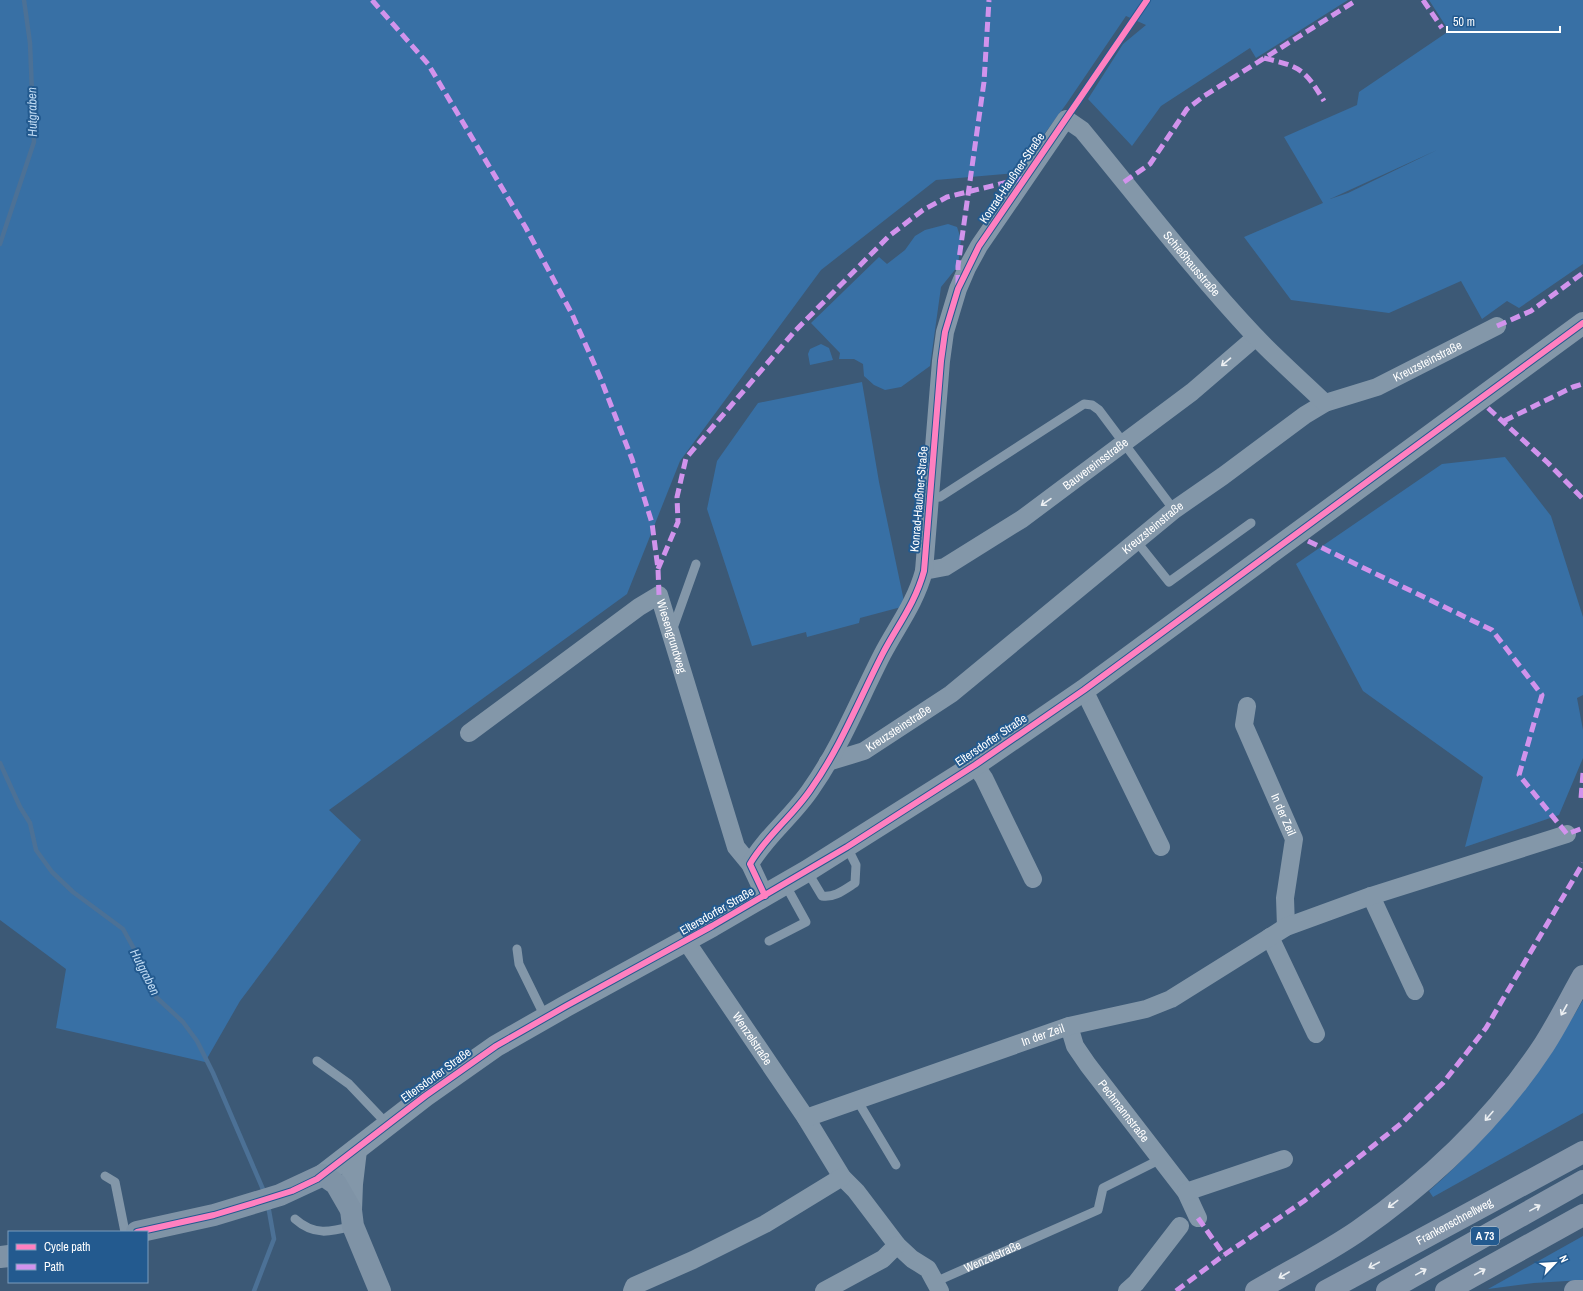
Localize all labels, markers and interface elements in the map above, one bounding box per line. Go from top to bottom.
scale bar [1447,8,1560,34]
text: 50 m [1453,14,1475,30]
water label: Hutgraben [23,87,41,137]
street label: Konrad-Haußner-Straße [976,130,1048,226]
street label: Schießhausstraße [1160,228,1224,300]
street label: Kreuzsteinstraße [1390,337,1465,385]
one-way arrow [1221,358,1232,367]
street label: Bauvereinsstraße [1060,434,1132,494]
street label: Konrad-Haußner-Straße [906,445,932,553]
one-way arrow [1041,498,1052,506]
street label: Kreuzsteinstraße [1119,498,1187,558]
street label: Wiesengrundweg [653,597,691,676]
street label: Kreuzsteinstraße [863,701,934,756]
street label: Eltersdorfer Straße [952,710,1030,770]
street label: In der Zeil [1267,791,1300,838]
street label: Eltersdorfer Straße [677,883,757,939]
water label: Hutgraben [126,946,164,998]
one-way arrow [1559,1004,1567,1016]
street label: Wenzelstraße [729,1009,776,1068]
street label: In der Zeil [1019,1020,1067,1050]
street label: Eltersdorfer Straße [398,1044,474,1106]
street label: Pechmannstraße [1094,1076,1153,1146]
one-way arrow [1484,1111,1493,1121]
street label: Frankenschnellweg [1413,1194,1496,1249]
one-way arrow [1388,1200,1399,1209]
one-way arrow [1529,1204,1541,1212]
road number: A 73 [1471,1227,1499,1245]
legend [8,1231,148,1283]
street label: Wenzelstraße [962,1237,1024,1276]
text: Cycle path [44,1239,91,1255]
north arrow [1535,1243,1575,1283]
text: N [1556,1253,1572,1265]
text: Path [44,1259,64,1275]
one-way arrow [1368,1262,1380,1269]
one-way arrow [1415,1267,1427,1275]
one-way arrow [1474,1268,1486,1275]
one-way arrow [1279,1271,1291,1279]

